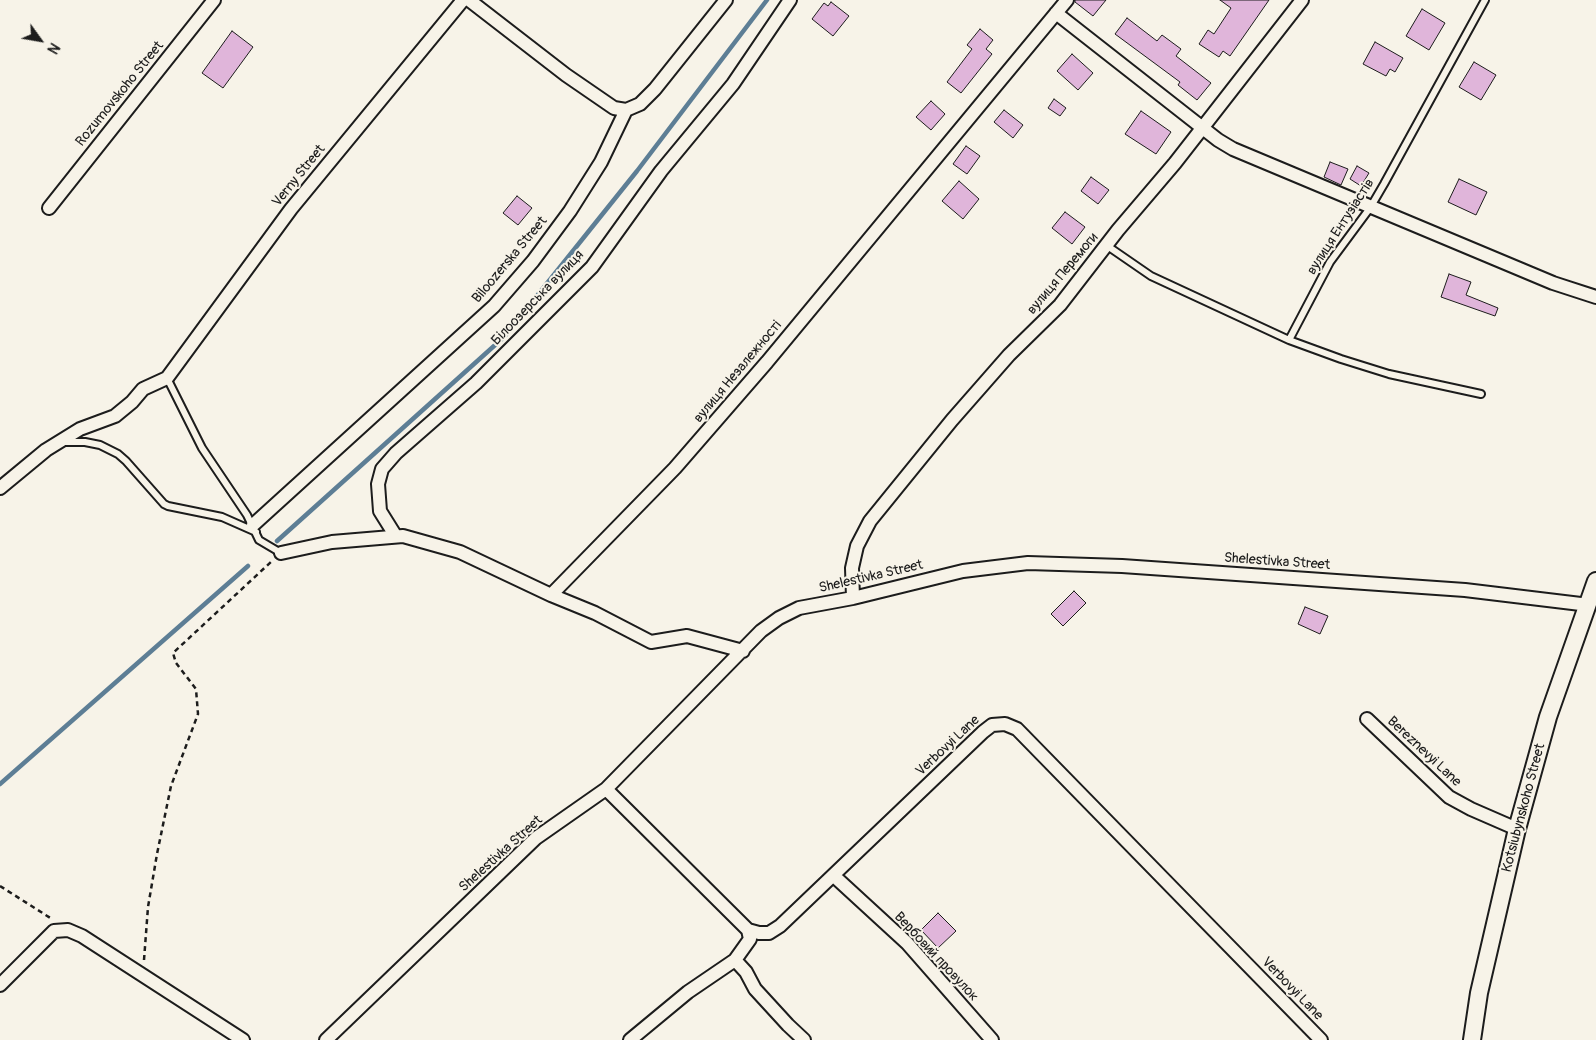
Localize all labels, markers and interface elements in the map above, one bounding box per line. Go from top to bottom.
north arrow [15,15,65,65]
street label: Rozumovskoho Street [72,38,168,150]
text: N [43,40,63,57]
street label: Verny Street [269,142,329,210]
street label: вулиця Ентузіастів [1304,176,1378,278]
street label: Biloozerska Street [469,213,551,307]
street label: вулиця Перемоги [1024,230,1102,318]
street label: Білоозерська вулиця [488,247,588,349]
street label: вулиця Незалежності [690,318,786,426]
street label: Shelestivka Street [1223,550,1331,574]
street label: Shelestivka Street [817,557,925,597]
street label: Verbovyi Lane [913,712,983,780]
street label: Bereznevyi Lane [1383,713,1465,791]
street label: Kotsiubynskoho Street [1499,742,1549,874]
street label: Shelestivka Street [456,812,546,896]
street label: Вербовий провулок [890,909,982,1005]
street label: Verbovyi Lane [1258,954,1326,1024]

